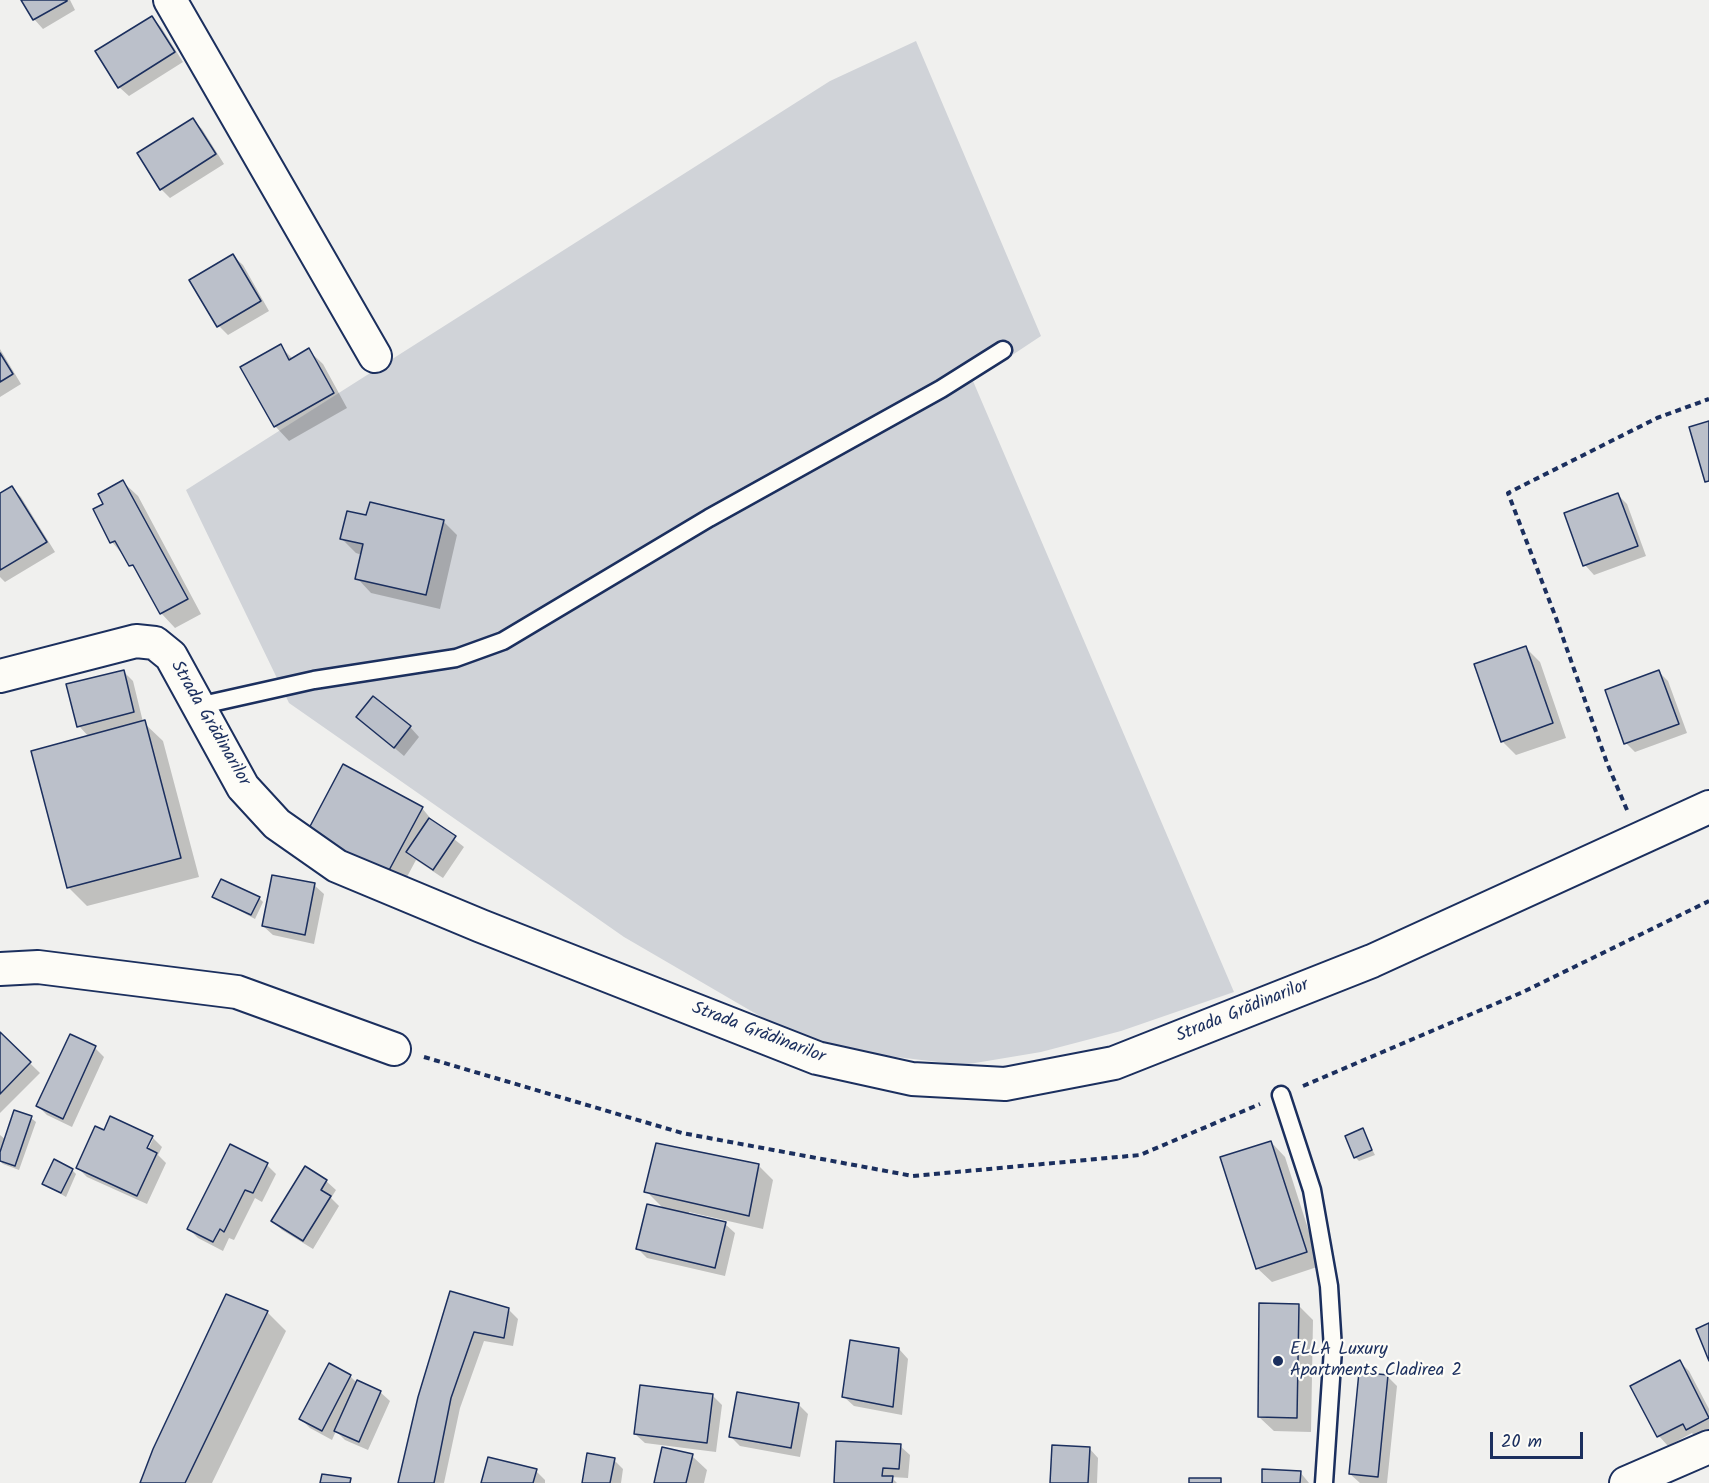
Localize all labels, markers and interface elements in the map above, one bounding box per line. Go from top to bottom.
street label: Strada Grădinarilor [164,658,254,790]
street label: Strada Grădinarilor [1174,976,1312,1048]
street label: Strada Grădinarilor [688,999,828,1069]
place label: ELLA Luxury Apartments Cladirea 2 [1290,1340,1462,1382]
marker: ELLA Luxury Apartments Cladirea 2 [1271,1354,1285,1368]
scale bar [1493,1420,1586,1458]
text: 20 m [1501,1428,1542,1457]

